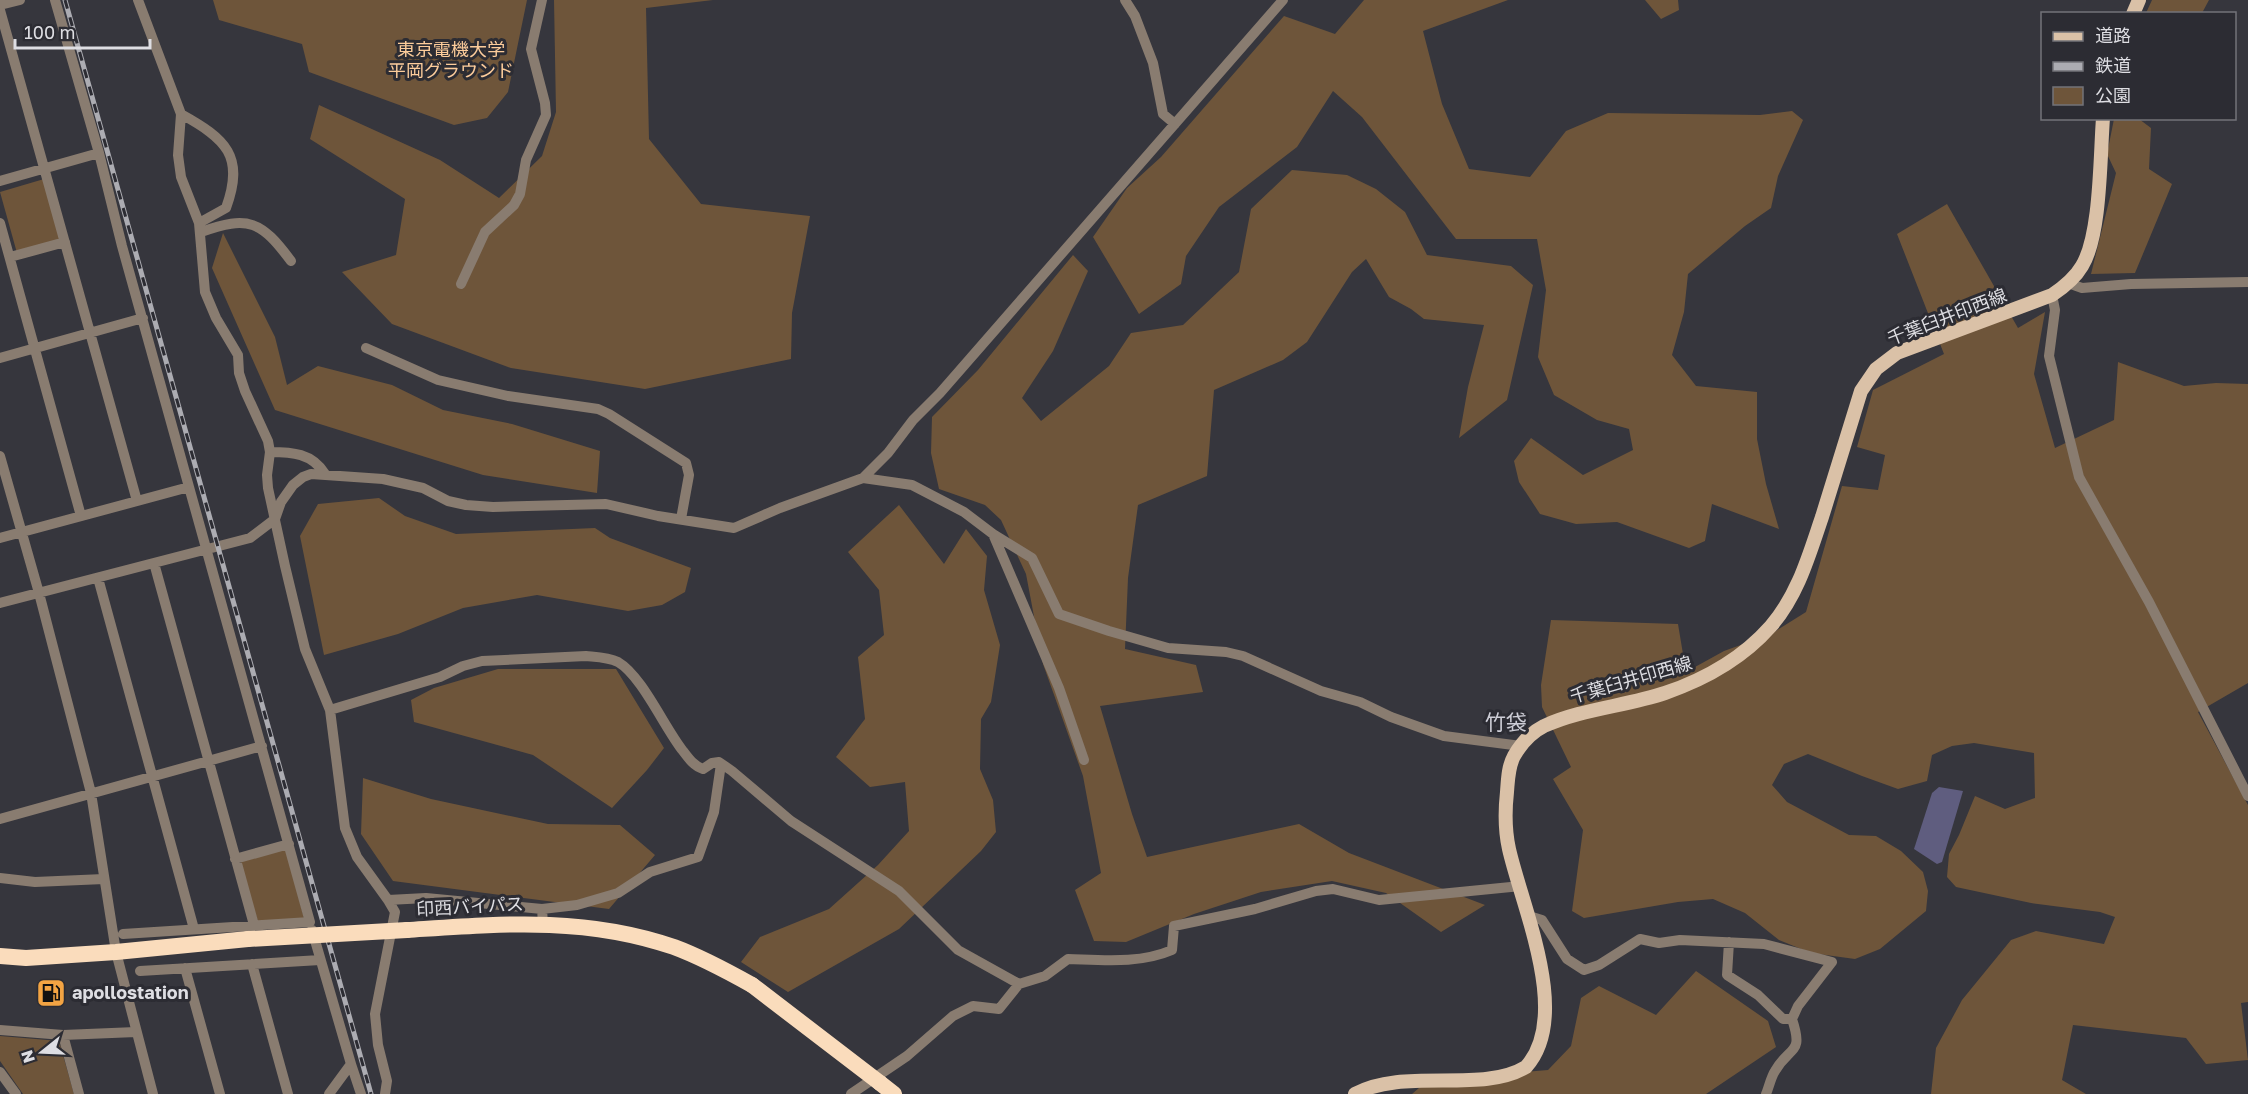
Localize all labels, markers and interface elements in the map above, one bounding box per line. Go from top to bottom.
scale bar [15,12,150,50]
legend [2041,12,2236,120]
text: 100 m [24,21,75,43]
text: 道路 [2095,24,2131,46]
park label: 東京電機大学 平岡グラウンド [388,38,514,81]
text: 鉄道 [2095,54,2131,76]
text: 公園 [2095,84,2131,106]
street label: 千葉臼井印西線 [1884,283,2009,349]
street label: 千葉臼井印西線 [1567,651,1694,707]
district label: 竹袋 [1485,709,1527,735]
street label: 印西バイパス [416,892,524,920]
fuel station icon: apollostation [35,977,67,1009]
place label: apollostation [72,981,189,1003]
north arrow [12,1022,72,1082]
text: N [16,1048,39,1066]

